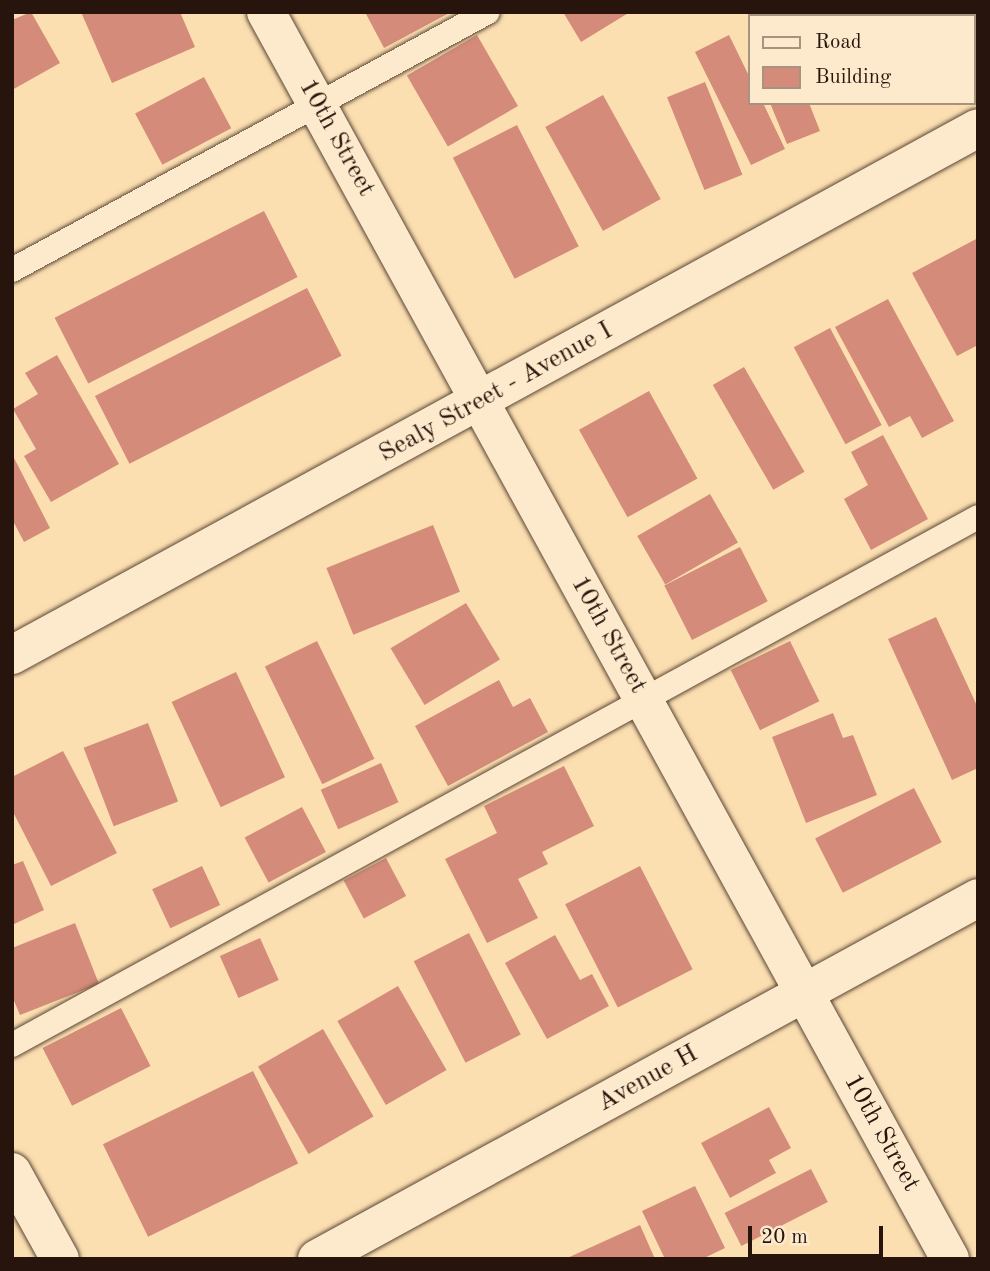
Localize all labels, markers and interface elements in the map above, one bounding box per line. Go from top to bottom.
legend [748,14,976,105]
text: Road [815,32,862,53]
text: Building [815,67,891,88]
street label: 10th Street [291,74,381,202]
street label: Sealy Street - Avenue I [374,316,618,470]
street label: 10th Street [563,571,653,699]
street label: Avenue H [592,1039,704,1119]
street label: 10th Street [836,1069,926,1197]
scale bar [752,1212,887,1256]
text: 20 m [761,1227,808,1248]

